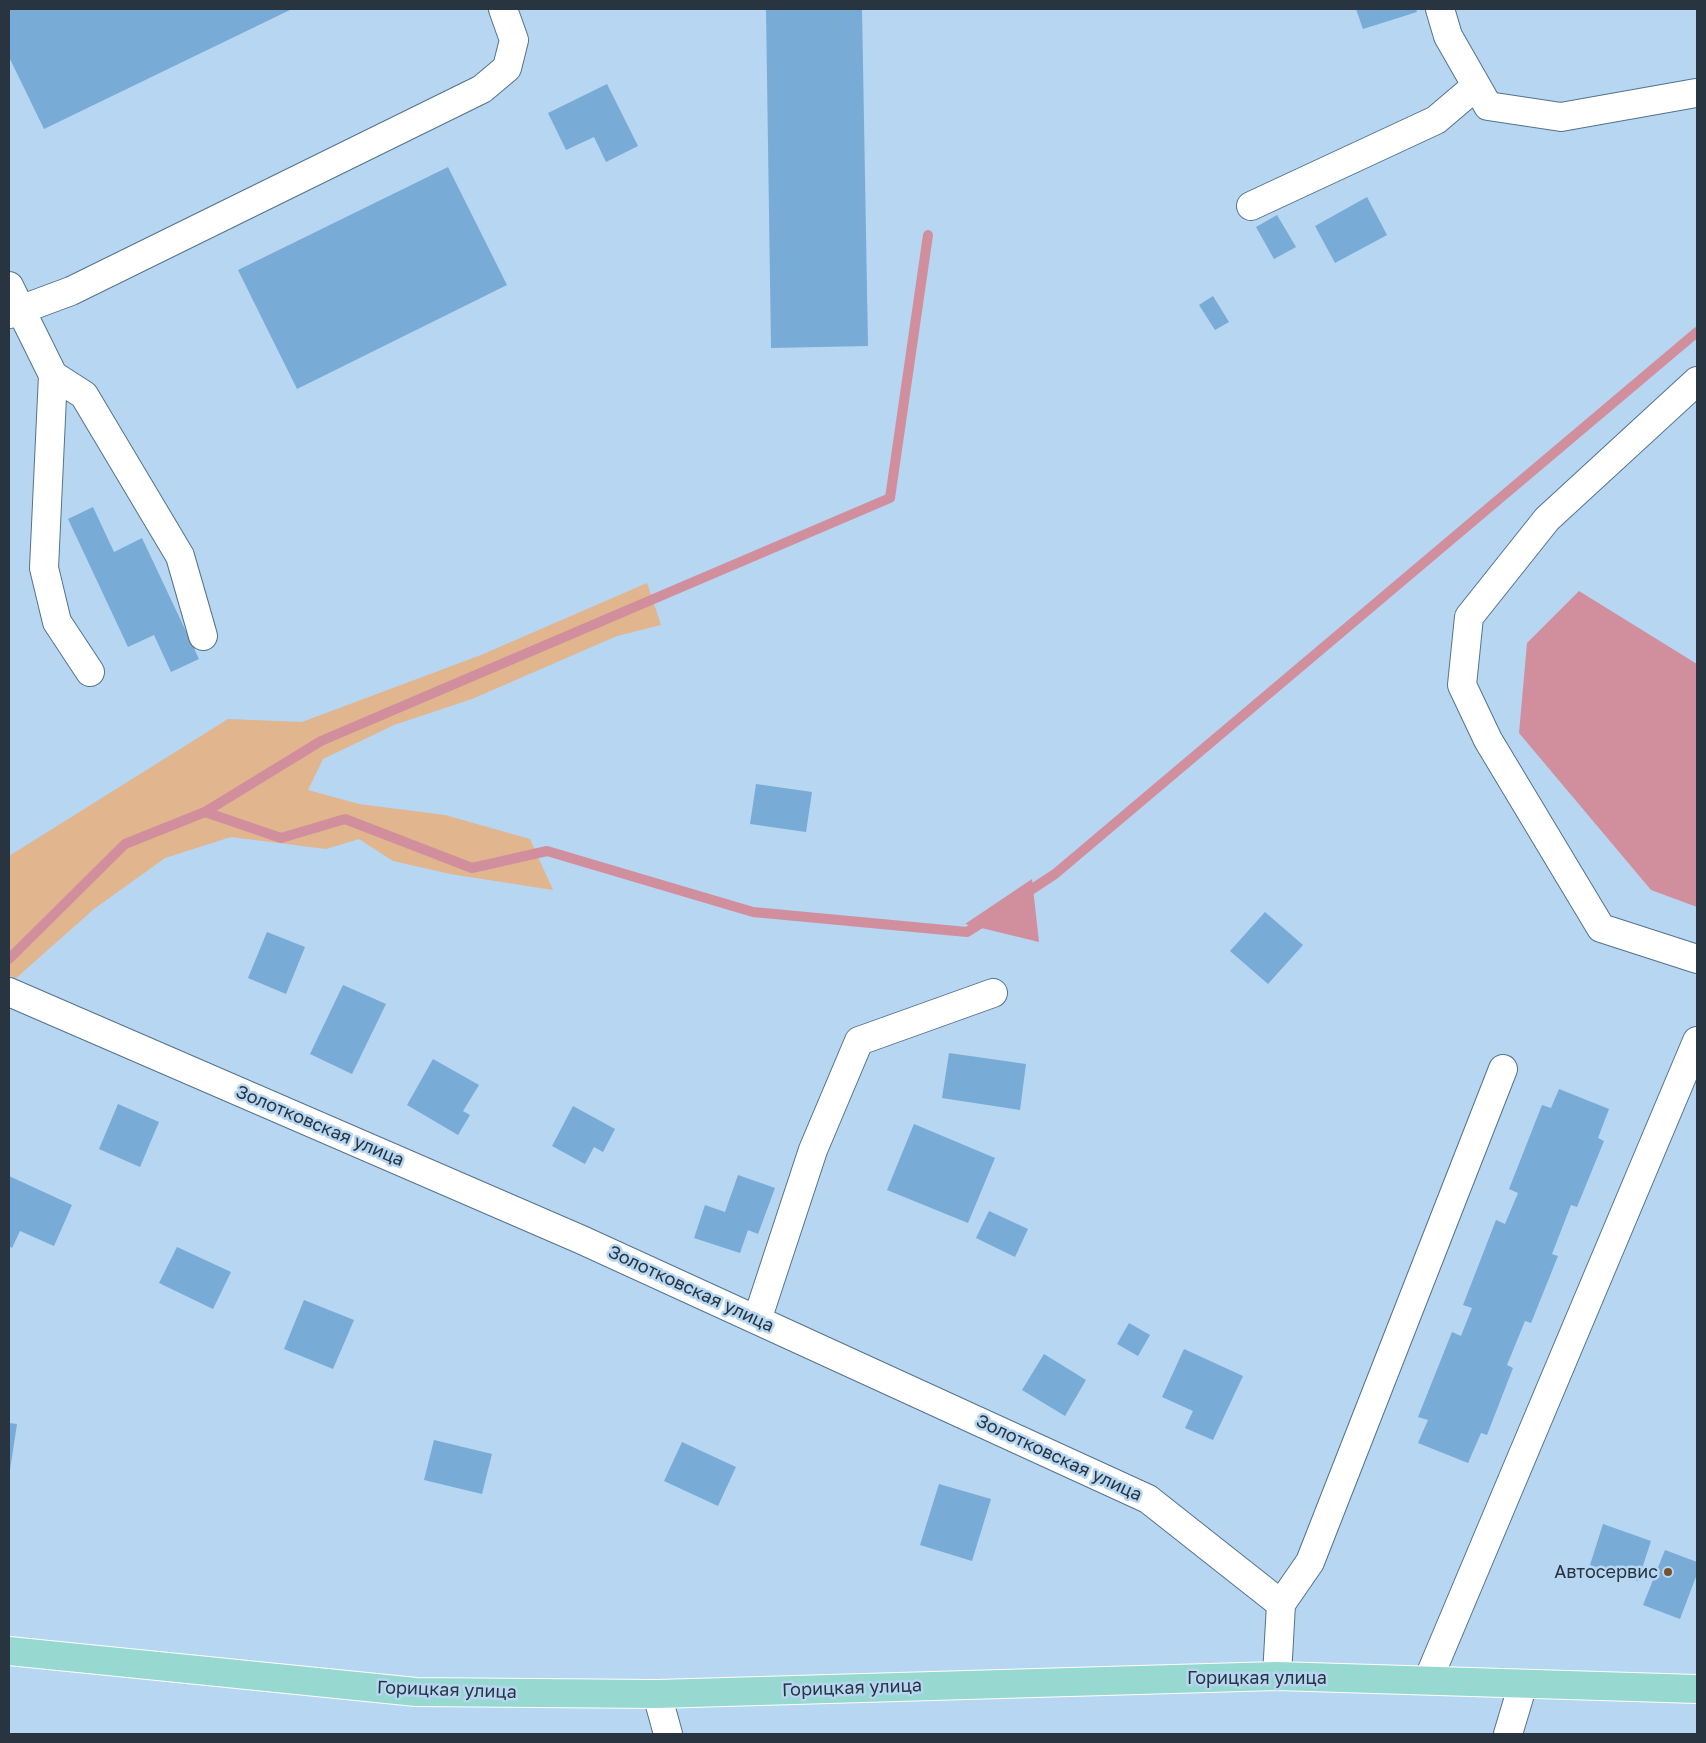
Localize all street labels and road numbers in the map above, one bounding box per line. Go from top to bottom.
street label: Золотковская улица [233,1081,407,1171]
street label: Золотковская улица [605,1241,777,1337]
street label: Золотковская улица [973,1410,1145,1506]
street label: Горицкая улица [1187,1667,1327,1689]
street label: Горицкая улица [782,1675,922,1701]
street label: Горицкая улица [377,1677,517,1703]

